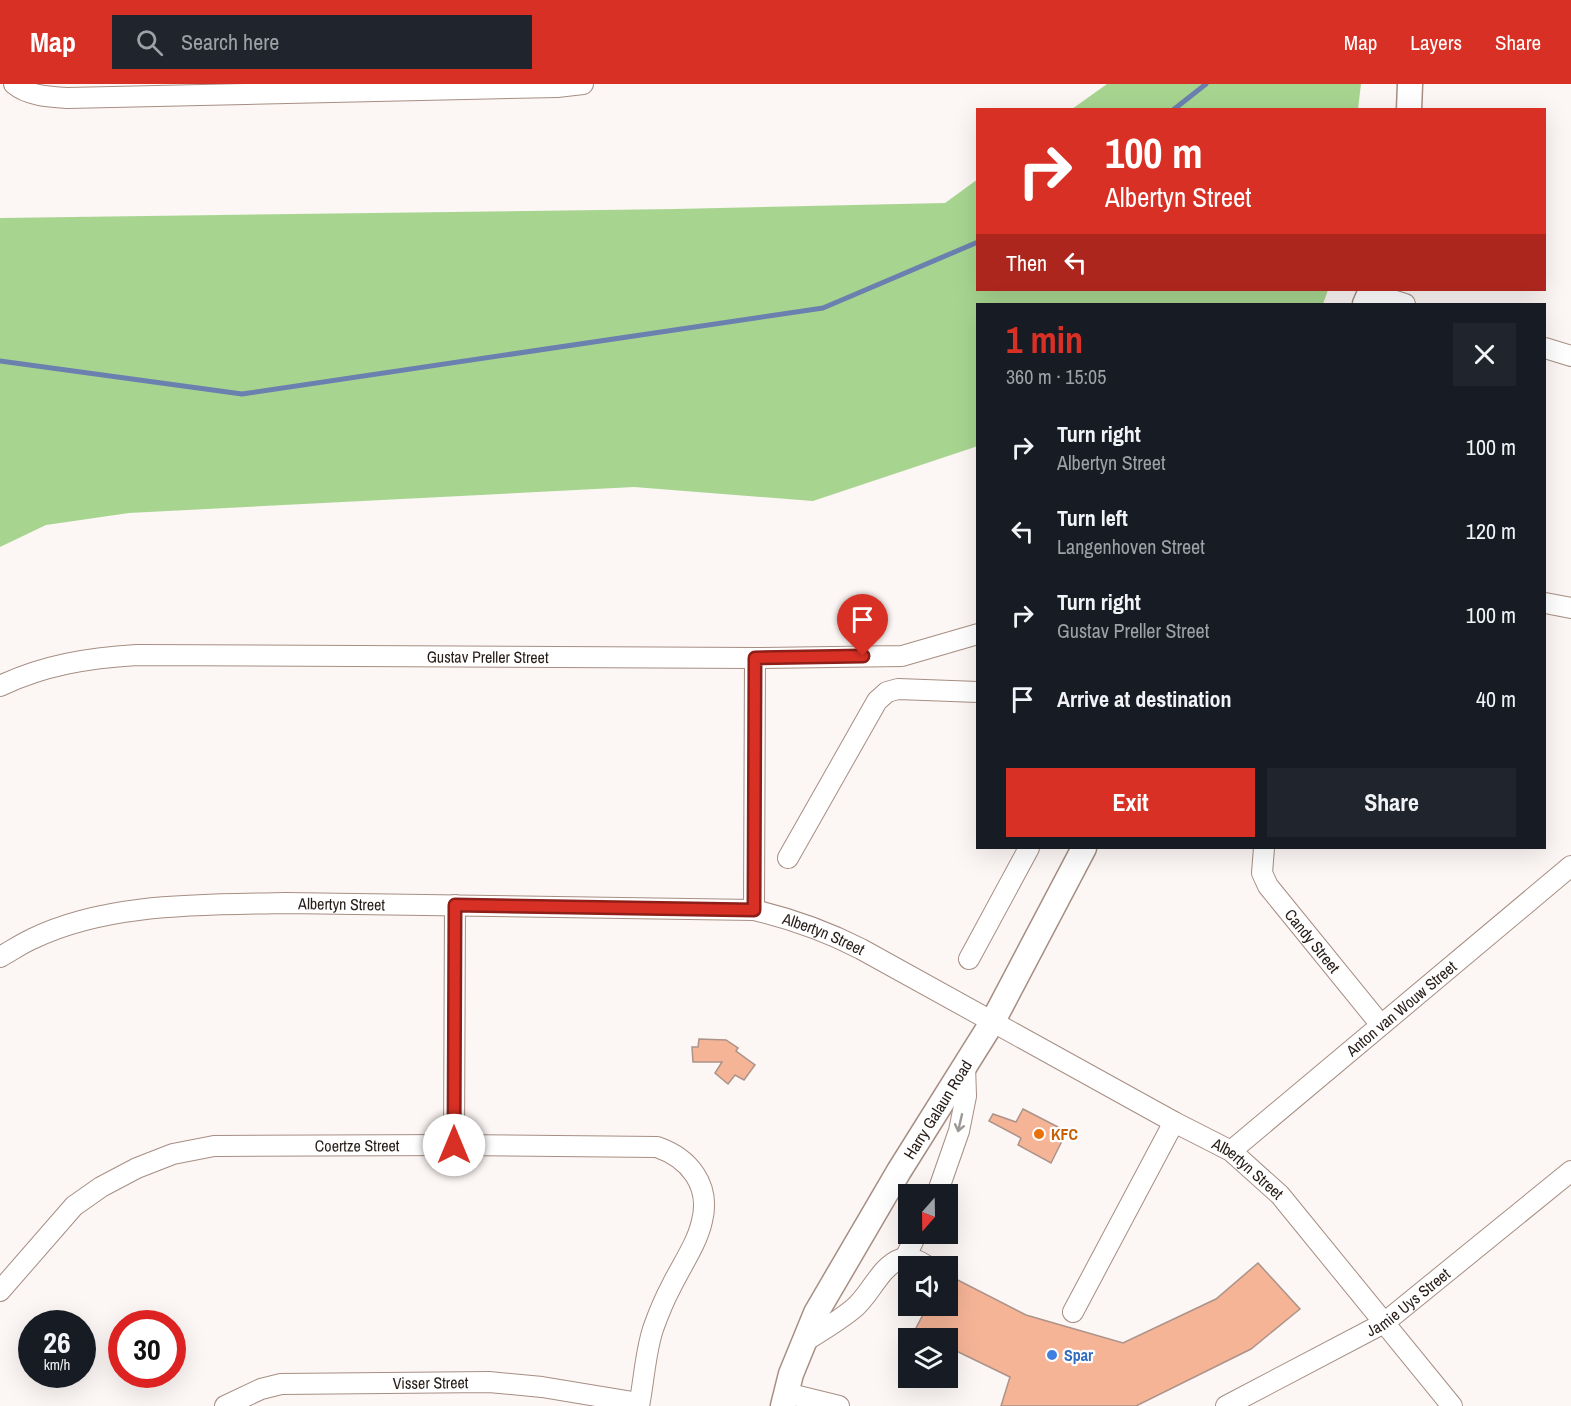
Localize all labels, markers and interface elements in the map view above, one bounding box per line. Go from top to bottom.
search box [112,15,532,69]
text: Map [30,23,76,61]
icon: search [133,26,166,59]
text: Search here [181,27,279,57]
text: Map [1344,28,1377,57]
text: Layers [1410,28,1462,57]
text: Share [1495,28,1541,57]
text: 100 m [1105,125,1203,181]
icon: right [1006,132,1084,210]
text: Albertyn Street [1105,179,1251,215]
icon: left [1059,246,1092,279]
text: Then [1006,248,1047,278]
text: 1 min [1006,316,1083,364]
button: close [1453,323,1516,386]
text: 360 m · 15:05 [1006,363,1106,390]
text: Turn right [1057,419,1141,449]
icon: right [1006,431,1039,464]
text: 100 m [1466,432,1516,462]
text: Albertyn Street [1057,449,1165,476]
text: Turn left [1057,503,1128,533]
icon: left [1006,515,1039,548]
text: 120 m [1466,516,1516,546]
text: Langenhoven Street [1057,533,1205,560]
text: Turn right [1057,587,1141,617]
pin [837,594,888,656]
icon: right [1006,599,1039,632]
text: 100 m [1466,600,1516,630]
icon: arrive [846,603,879,636]
text: Gustav Preller Street [1057,617,1209,644]
street label: Gustav Preller Street [427,645,549,668]
icon: arrive [1006,683,1039,716]
text: Arrive at destination [1057,684,1231,714]
text: 40 m [1476,684,1516,714]
button: Exit [1006,768,1255,837]
button: Share [1267,768,1516,837]
street label: Albertyn Street [297,892,386,915]
street label: Candy Street [1280,904,1345,978]
street label: Albertyn Street [779,907,869,960]
street label: Anton van Wouw Street [1341,955,1461,1062]
street label: Harry Galaun Road [898,1056,977,1163]
position arrow [422,1113,486,1177]
one-way arrow [954,1113,966,1132]
place label: KFC [1051,1123,1078,1145]
marker: KFC [1032,1127,1046,1141]
street label: Albertyn Street [1208,1132,1289,1204]
street label: Coertze Street [315,1134,400,1157]
north arrow [898,1184,958,1244]
map controls [898,1184,958,1388]
button: sound [898,1256,958,1316]
street label: Jamie Uys Street [1362,1263,1455,1341]
speed limit sign: 30 [108,1310,186,1388]
text: 26 [43,1322,71,1362]
button: layers [898,1328,958,1388]
place label: Spar [1064,1344,1094,1366]
marker: Spar [1045,1348,1059,1362]
text: km/h [44,1354,70,1375]
street label: Visser Street [393,1371,469,1394]

